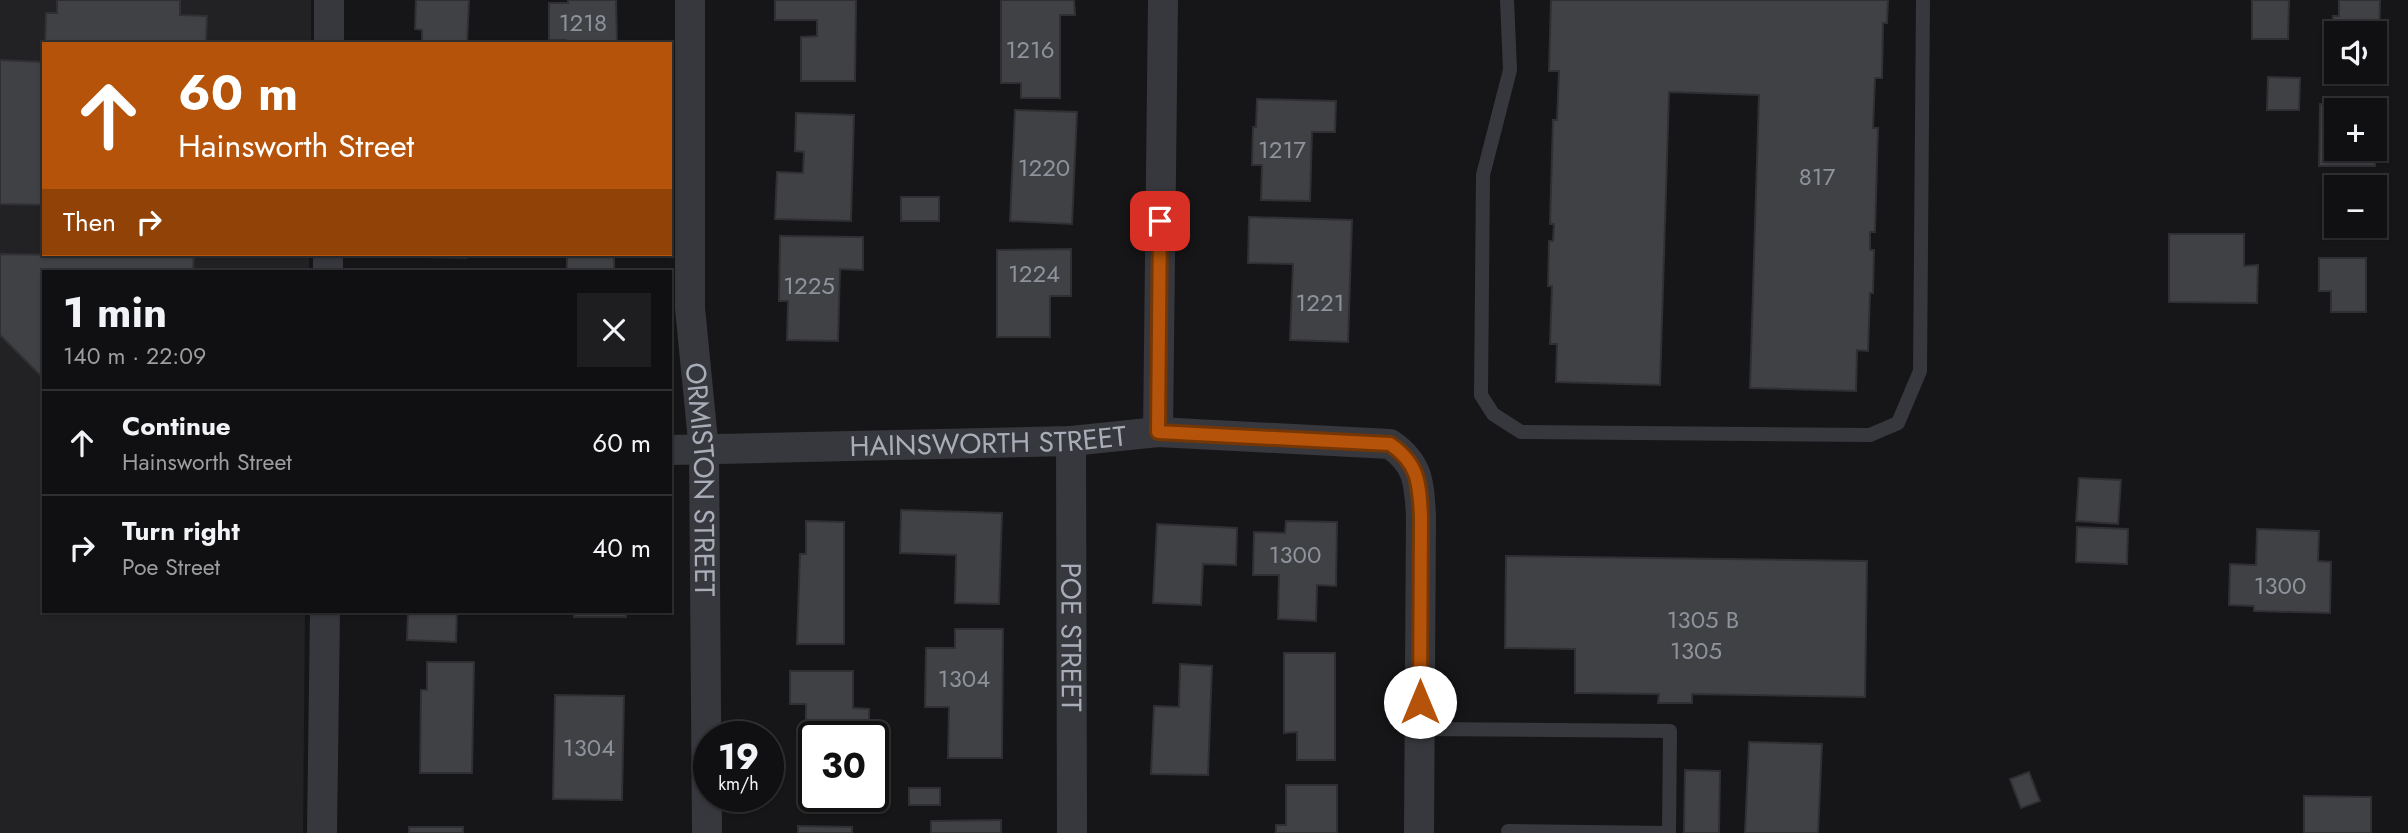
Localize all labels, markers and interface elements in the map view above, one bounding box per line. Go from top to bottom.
house number: 1218 [559,5,607,40]
map controls [2324,21,2387,238]
button: sound [2324,21,2387,84]
house number: 1216 [1005,32,1055,67]
text: 60 m [178,58,298,128]
icon: ahead [63,70,154,161]
button: + [2324,98,2387,161]
text: Hainsworth Street [178,123,414,169]
house number: 1217 [1258,132,1306,167]
house number: 1220 [1018,150,1070,185]
house number: 817 [1799,159,1836,194]
button: − [2324,175,2387,238]
pin [1130,191,1190,251]
icon: arrive [1141,202,1179,240]
text: Then [63,203,116,241]
icon: right [130,203,168,241]
house number: 1224 [1008,256,1060,291]
house number: 1225 [783,268,835,303]
text: 1 min [63,282,167,343]
house number: 1221 [1296,285,1344,320]
button: close [577,293,651,367]
text: 140 m · 22:09 [63,339,206,373]
street label: ORMISTON STREET [675,360,726,597]
text: Continue [122,407,231,445]
street label: HAINSWORTH STREET [849,415,1128,466]
icon: ahead [63,424,101,462]
text: 60 m [592,424,651,462]
text: Hainsworth Street [122,445,292,479]
text: Turn right [122,512,240,550]
icon: right [63,529,101,567]
text: 40 m [592,529,651,567]
house number: 1300 [1269,537,1321,572]
text: Poe Street [122,550,220,584]
street label: POE STREET [1051,562,1092,712]
house number: 1300 [2254,568,2306,603]
house number: 1305 B [1667,602,1739,637]
house number: 1305 [1670,633,1722,668]
house number: 1304 [938,661,990,696]
position arrow [1383,665,1457,739]
speed limit sign: 30 [798,721,889,812]
house number: 1304 [563,730,615,765]
text: 19 [718,732,759,782]
text: km/h [718,771,759,797]

